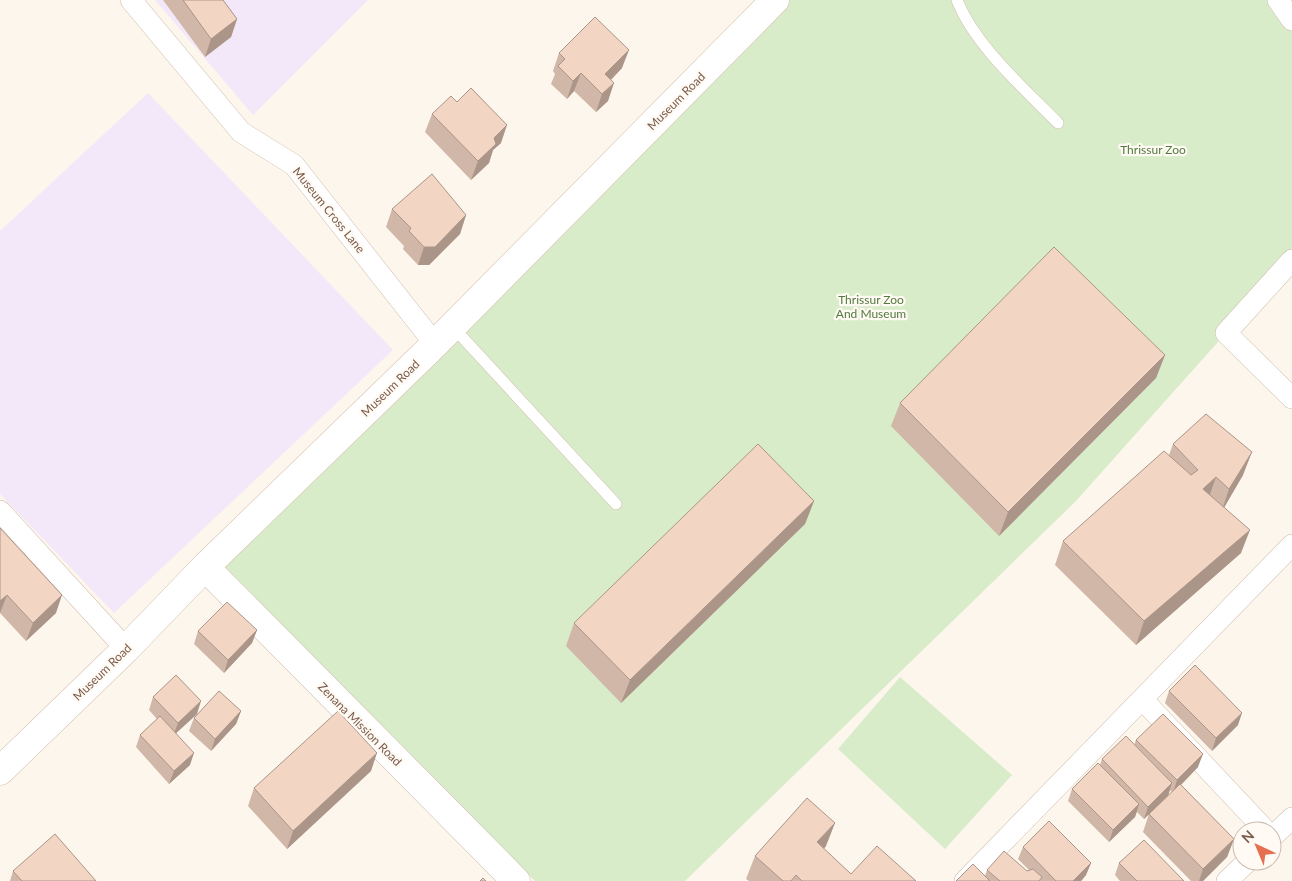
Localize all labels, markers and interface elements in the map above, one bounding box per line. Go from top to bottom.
street label: Museum Road [644,69,708,133]
park label: Thrissur Zoo [1120,142,1186,157]
street label: Museum Cross Lane [290,164,368,256]
park label: Thrissur Zoo And Museum [836,292,906,321]
street label: Museum Road [358,356,422,420]
street label: Museum Road [70,640,134,704]
street label: Zenana Mission Road [315,679,405,769]
north arrow [1232,821,1282,871]
text: N [1238,826,1257,846]

